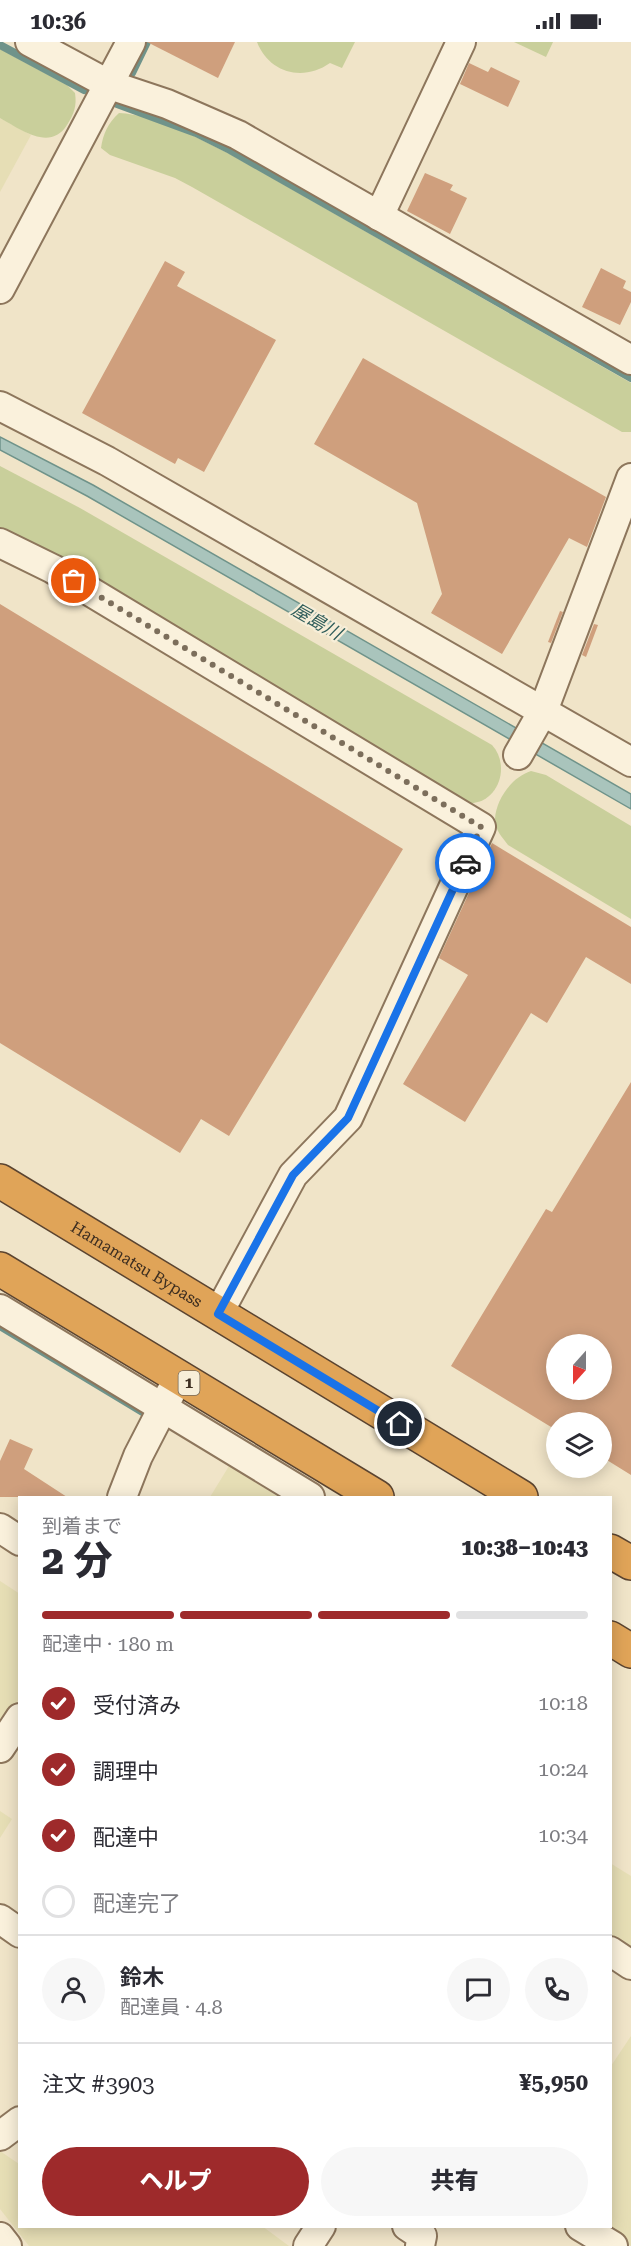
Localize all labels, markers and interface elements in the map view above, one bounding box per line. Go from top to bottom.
text: 10:36 [30,9,86,34]
pin [48,555,99,606]
icon: bag [57,564,90,597]
water label: 屋島川 [288,598,347,645]
courier [435,833,495,893]
icon: car [449,847,482,880]
street label: Hamamatsu Bypass [68,1217,206,1311]
north arrow [546,1334,612,1400]
map controls [546,1334,612,1478]
road number: 1 [178,1371,200,1395]
pin [374,1398,425,1449]
icon: home [383,1407,416,1440]
button: layers [546,1412,612,1478]
text: 到着まで [42,1514,122,1538]
text: 10:38–10:43 [461,1535,588,1560]
text: 2 分 [42,1538,113,1584]
text: 配達中 · 180 m [42,1632,174,1656]
icon: check [42,1687,75,1720]
text: 10:18 [538,1691,588,1715]
text: 受付済み [93,1693,181,1718]
icon: check [42,1753,75,1786]
text: 10:24 [538,1757,588,1781]
text: 調理中 [93,1759,159,1784]
icon: check [42,1819,75,1852]
text: 10:34 [538,1823,588,1847]
text: 配達中 [93,1825,159,1850]
text: 配達完了 [93,1891,181,1916]
button: person [42,1958,105,2021]
button: chat [447,1958,510,2021]
button: phone [525,1958,588,2021]
text: 鈴木 [120,1965,164,1990]
text: 配達員 · 4.8 [120,1995,223,2019]
text: ¥5,950 [519,2070,588,2095]
text: 注文 #3903 [42,2072,155,2097]
button: ヘルプ [42,2147,309,2216]
button: 共有 [321,2147,588,2216]

